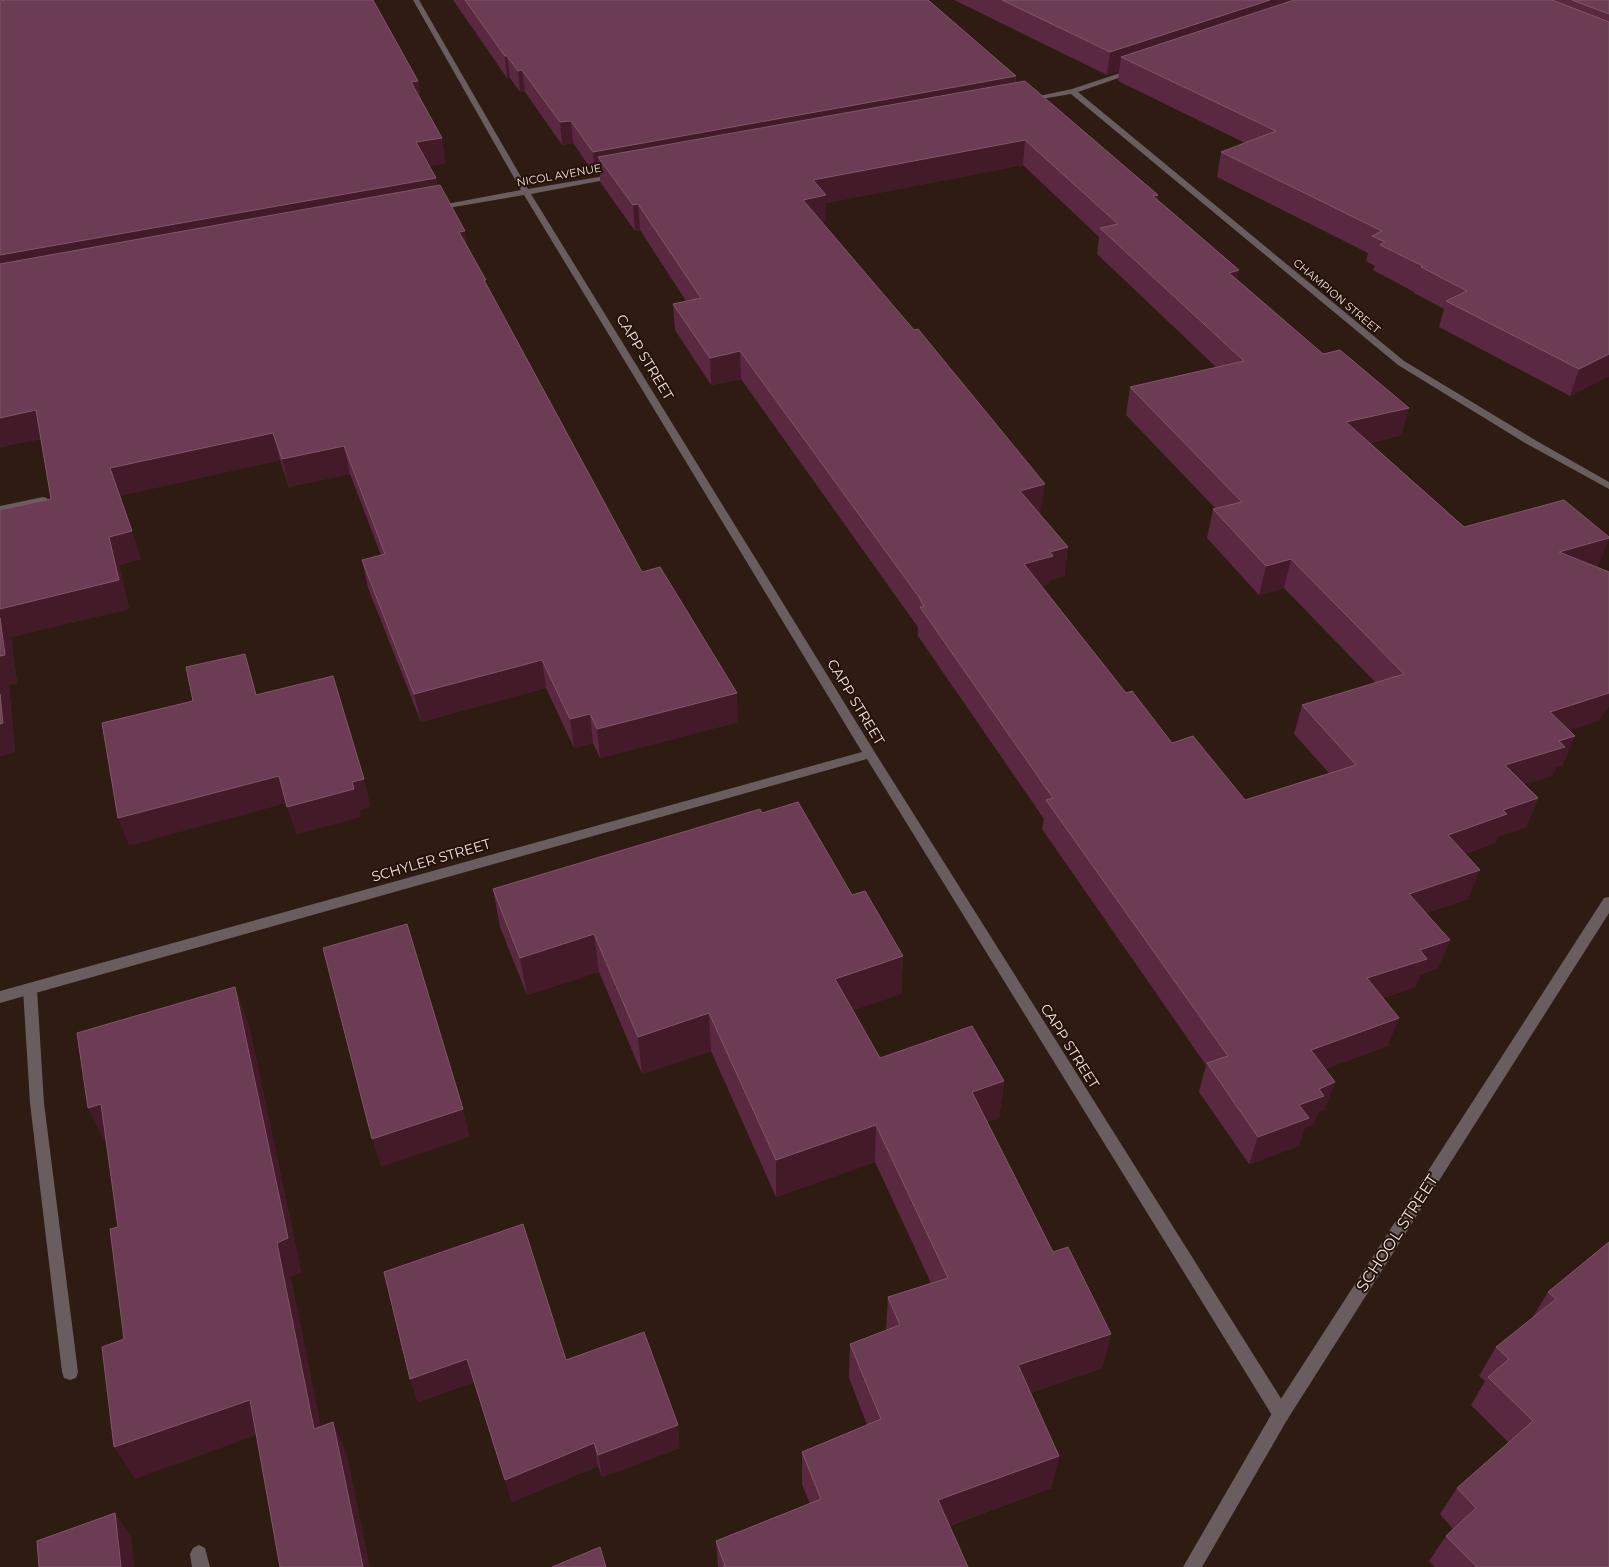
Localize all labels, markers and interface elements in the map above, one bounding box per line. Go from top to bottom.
street label: NICOL AVENUE [516,161,602,189]
street label: CHAMPION STREET [1291,256,1384,337]
street label: CAPP STREET [612,311,678,403]
street label: CAPP STREET [823,656,889,748]
street label: SCHYLER STREET [369,834,493,886]
street label: CAPP STREET [1037,1000,1103,1092]
street label: SCHOOL STREET [1352,1170,1442,1295]

